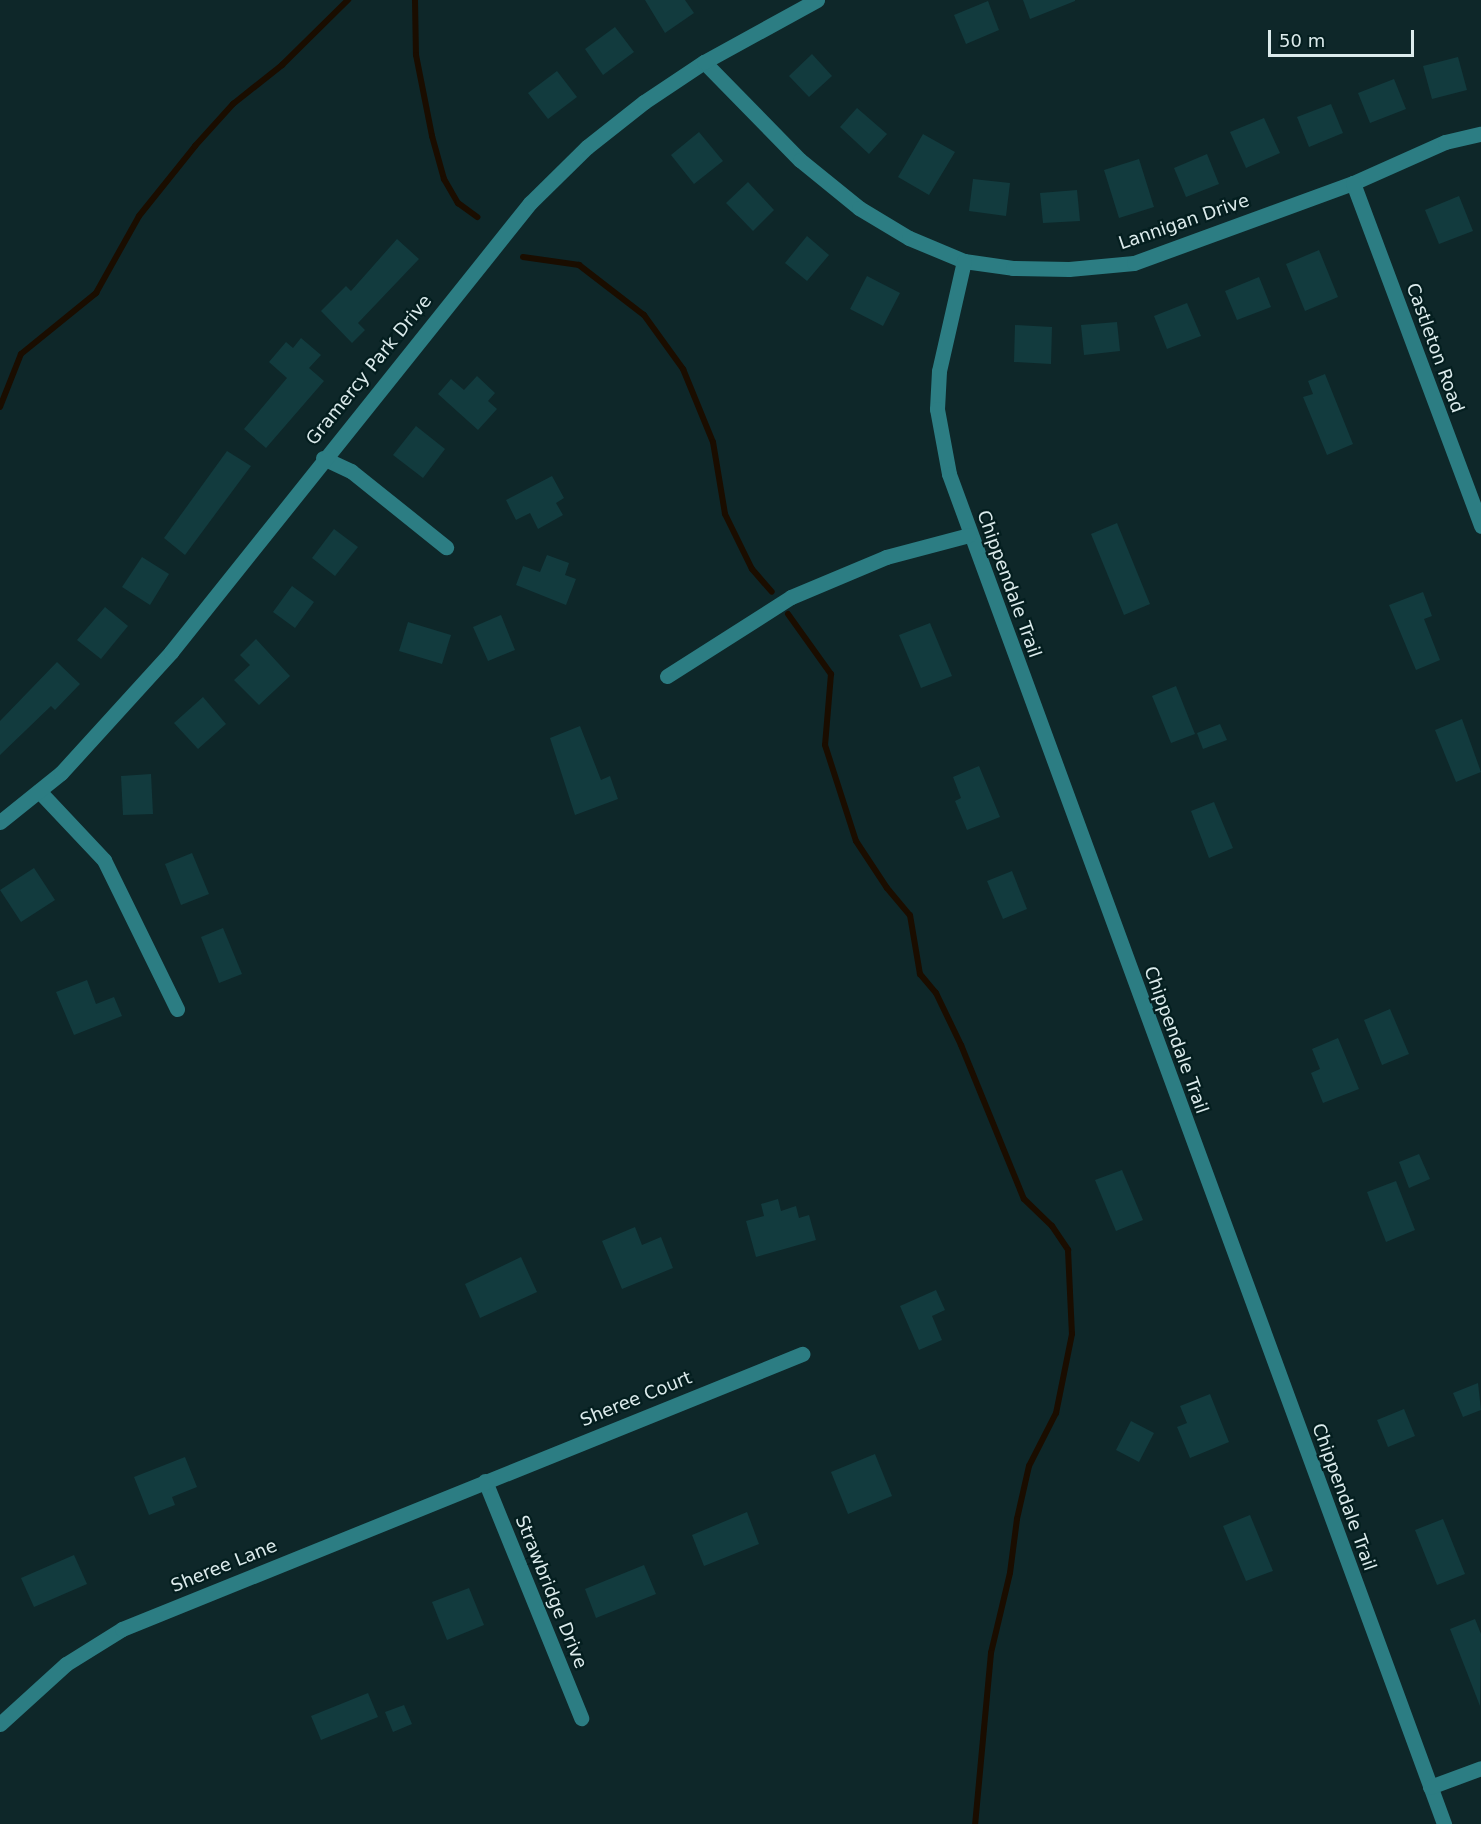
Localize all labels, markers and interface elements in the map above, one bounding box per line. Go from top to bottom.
scale bar [1271,18,1416,56]
text: 50 m [1279,30,1325,51]
street label: Lannigan Drive [1116,190,1252,254]
street label: Castleton Road [1402,280,1468,416]
street label: Gramercy Park Drive [302,291,436,449]
street label: Chippendale Trail [972,507,1046,661]
street label: Chippendale Trail [1139,963,1213,1117]
street label: Sheree Court [577,1367,695,1431]
street label: Chippendale Trail [1307,1420,1381,1574]
street label: Strawbridge Drive [510,1512,592,1672]
street label: Sheree Lane [168,1535,280,1597]

